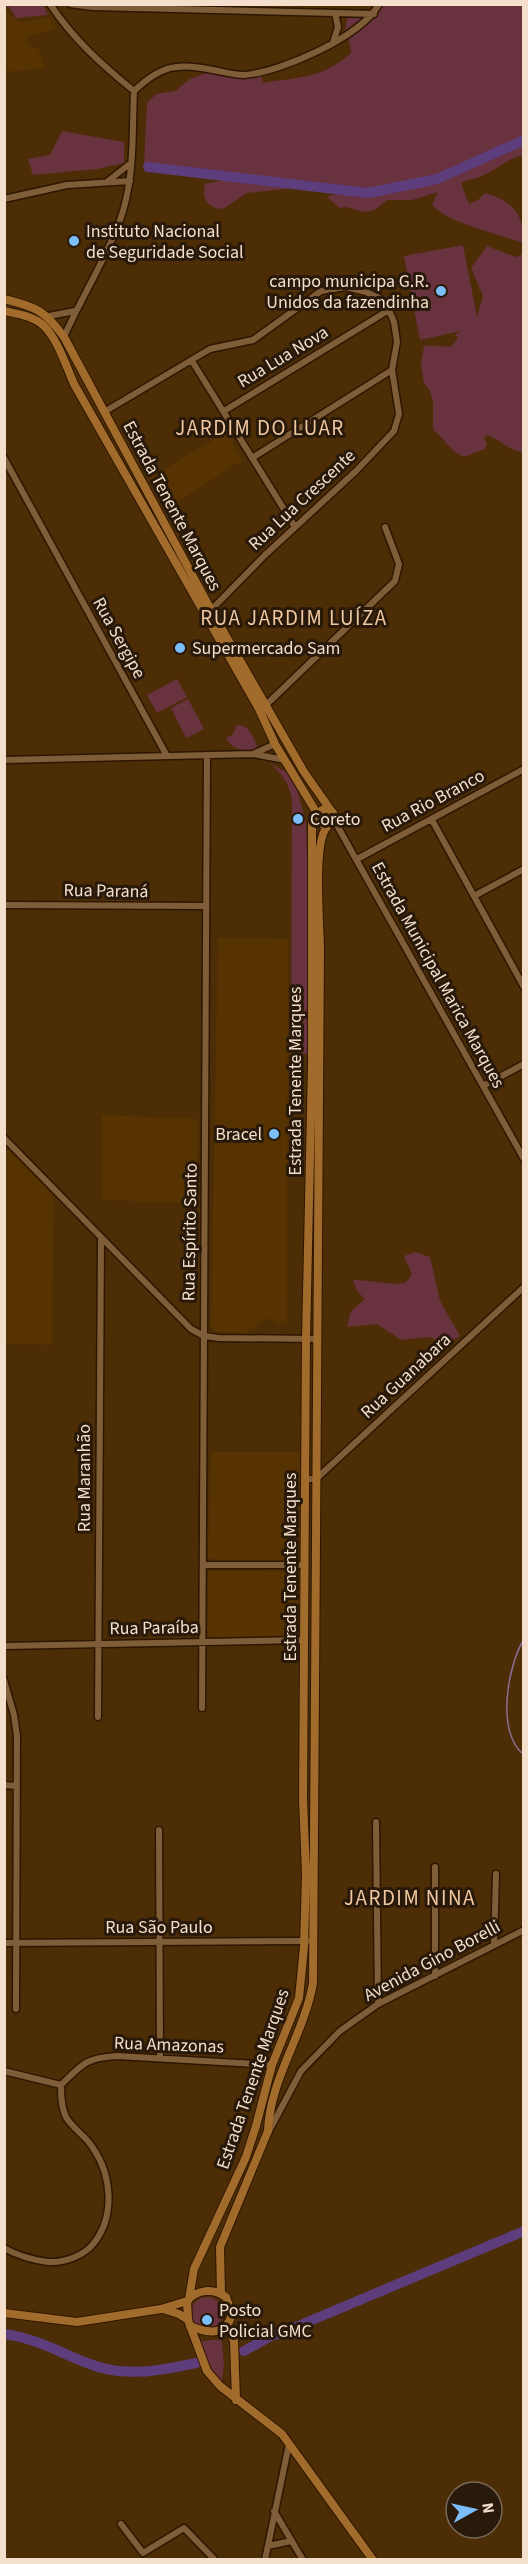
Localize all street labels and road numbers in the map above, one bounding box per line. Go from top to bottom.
street label: Rua Lua Nova [233,320,333,394]
street label: Estrada Tenente Marques [117,417,227,595]
street label: Rua Lua Crescente [243,444,361,556]
street label: Rua Sergipe [86,593,152,683]
street label: Rua Rio Branco [377,763,489,839]
street label: Estrada Municipal Marica Marques [365,857,511,1093]
street label: Rua Paraná [63,878,149,904]
street label: Estrada Tenente Marques [283,986,308,1176]
street label: Rua Espírito Santo [176,1163,204,1301]
street label: Rua Guanabara [355,1328,457,1424]
street label: Rua Maranhão [72,1424,97,1532]
street label: Estrada Tenente Marques [278,1472,303,1662]
street label: Rua Paraíba [109,1615,199,1641]
street label: Avenida Gino Borelli [359,1914,505,2008]
street label: Rua São Paulo [105,1915,213,1940]
street label: Estrada Tenente Marques [210,1986,296,2172]
street label: Rua Amazonas [114,2031,224,2059]

